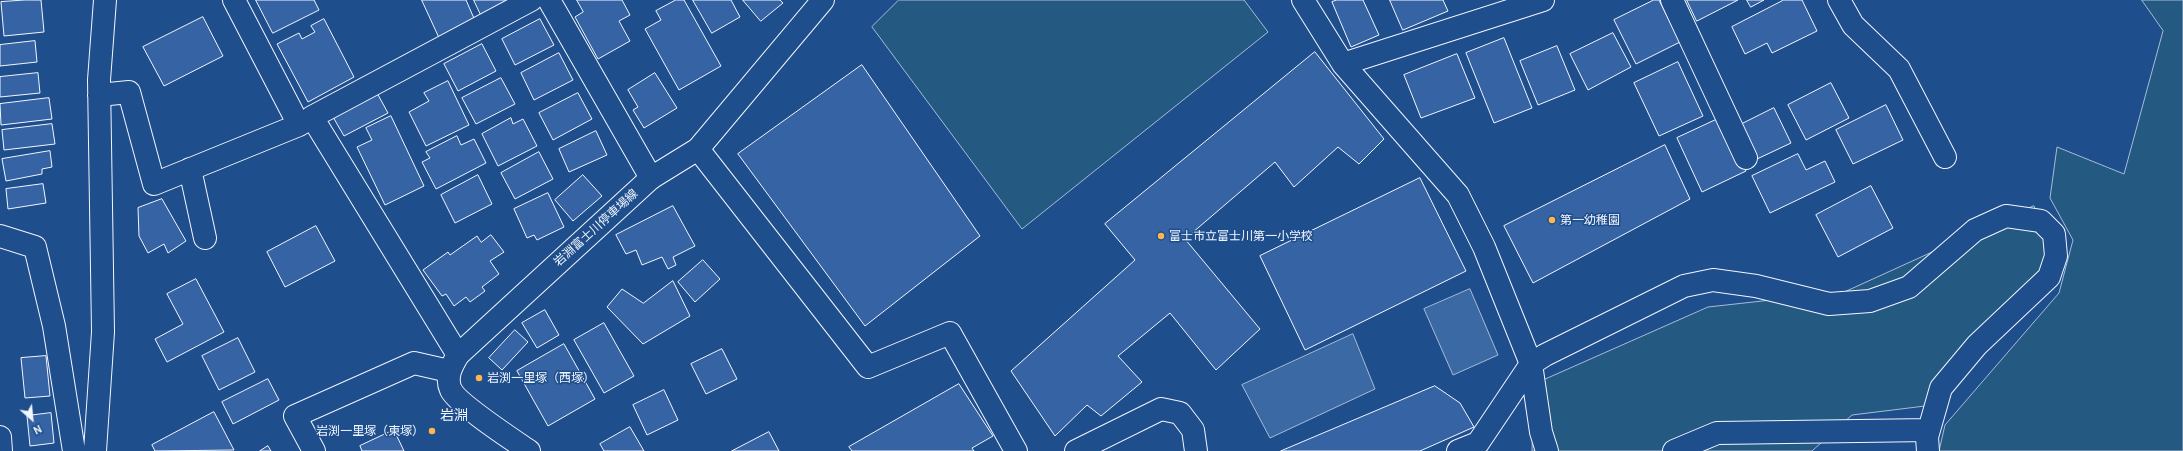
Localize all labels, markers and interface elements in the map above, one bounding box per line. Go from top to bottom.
street label: 岩淵富士川停車場線 [551,187,641,269]
place label: 第一幼稚園 [1560,213,1620,227]
marker: 第一幼稚園 [1547,215,1557,225]
place label: 富士市立富士川第一小学校 [1169,229,1313,243]
marker: 富士市立富士川第一小学校 [1156,231,1166,241]
place label: 岩渕一里塚（西塚） [487,371,595,385]
marker: 岩渕一里塚（西塚） [474,373,484,383]
north arrow [12,399,52,439]
district label: 岩淵 [440,408,468,424]
text: N [31,422,44,438]
place label: 岩渕一里塚（東塚） [316,424,424,438]
marker: 岩渕一里塚（東塚） [427,426,437,436]

